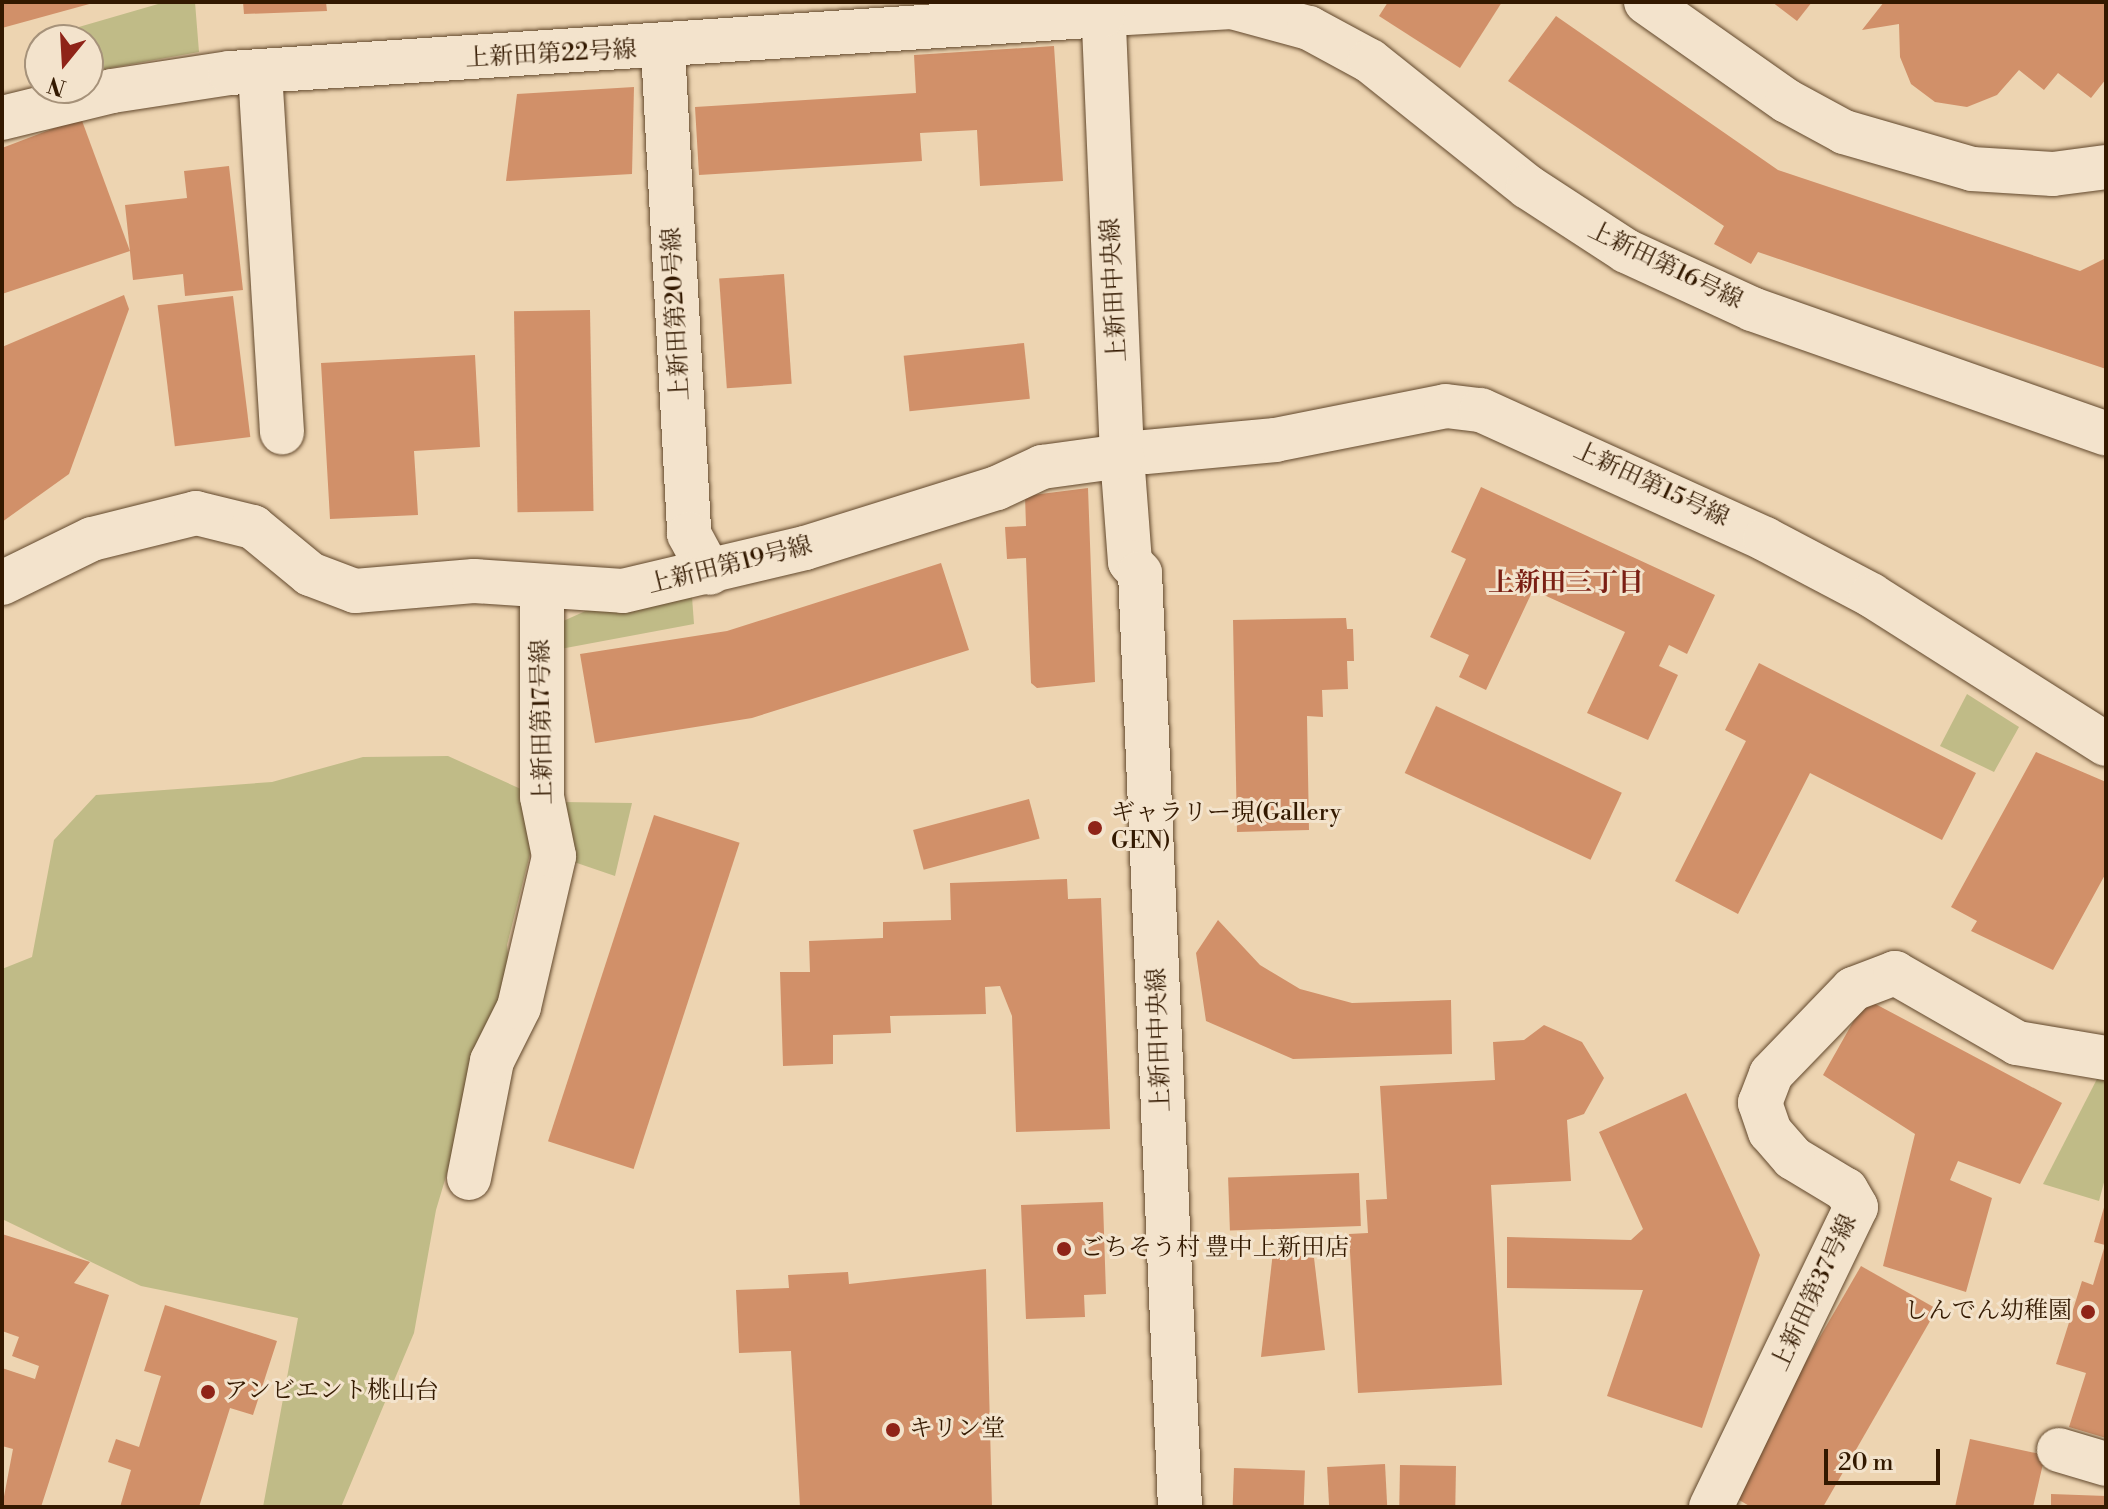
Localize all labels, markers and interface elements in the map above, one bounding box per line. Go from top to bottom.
north arrow [24,24,104,104]
street label: 上新田第22号線 [465,36,637,74]
text: N [45,70,69,101]
street label: 上新田第16号線 [1583,216,1747,316]
street label: 上新田中央線 [1097,217,1133,363]
street label: 上新田第20号線 [658,227,696,401]
street label: 上新田第15号線 [1569,437,1733,533]
street label: 上新田第19号線 [645,532,815,600]
district label: 上新田三丁目 [1488,568,1644,600]
street label: 上新田第17号線 [527,639,559,805]
place label: ギャラリー現(Gallery GEN) [1111,800,1341,856]
marker: ギャラリー現(Gallery GEN) [1086,819,1104,837]
street label: 上新田中央線 [1143,968,1177,1112]
street label: 上新田第37号線 [1766,1210,1864,1376]
place label: ごちそう村 豊中上新田店 [1080,1235,1349,1263]
marker: ごちそう村 豊中上新田店 [1055,1240,1073,1258]
place label: しんでん幼稚園 [1904,1298,2072,1326]
marker: しんでん幼稚園 [2079,1303,2097,1321]
place label: アンビエント桃山台 [224,1378,440,1406]
marker: アンビエント桃山台 [199,1383,217,1401]
place label: キリン堂 [909,1416,1005,1444]
marker: キリン堂 [884,1421,902,1439]
scale bar [1828,1433,1944,1483]
text: 20 m [1838,1448,1894,1478]

